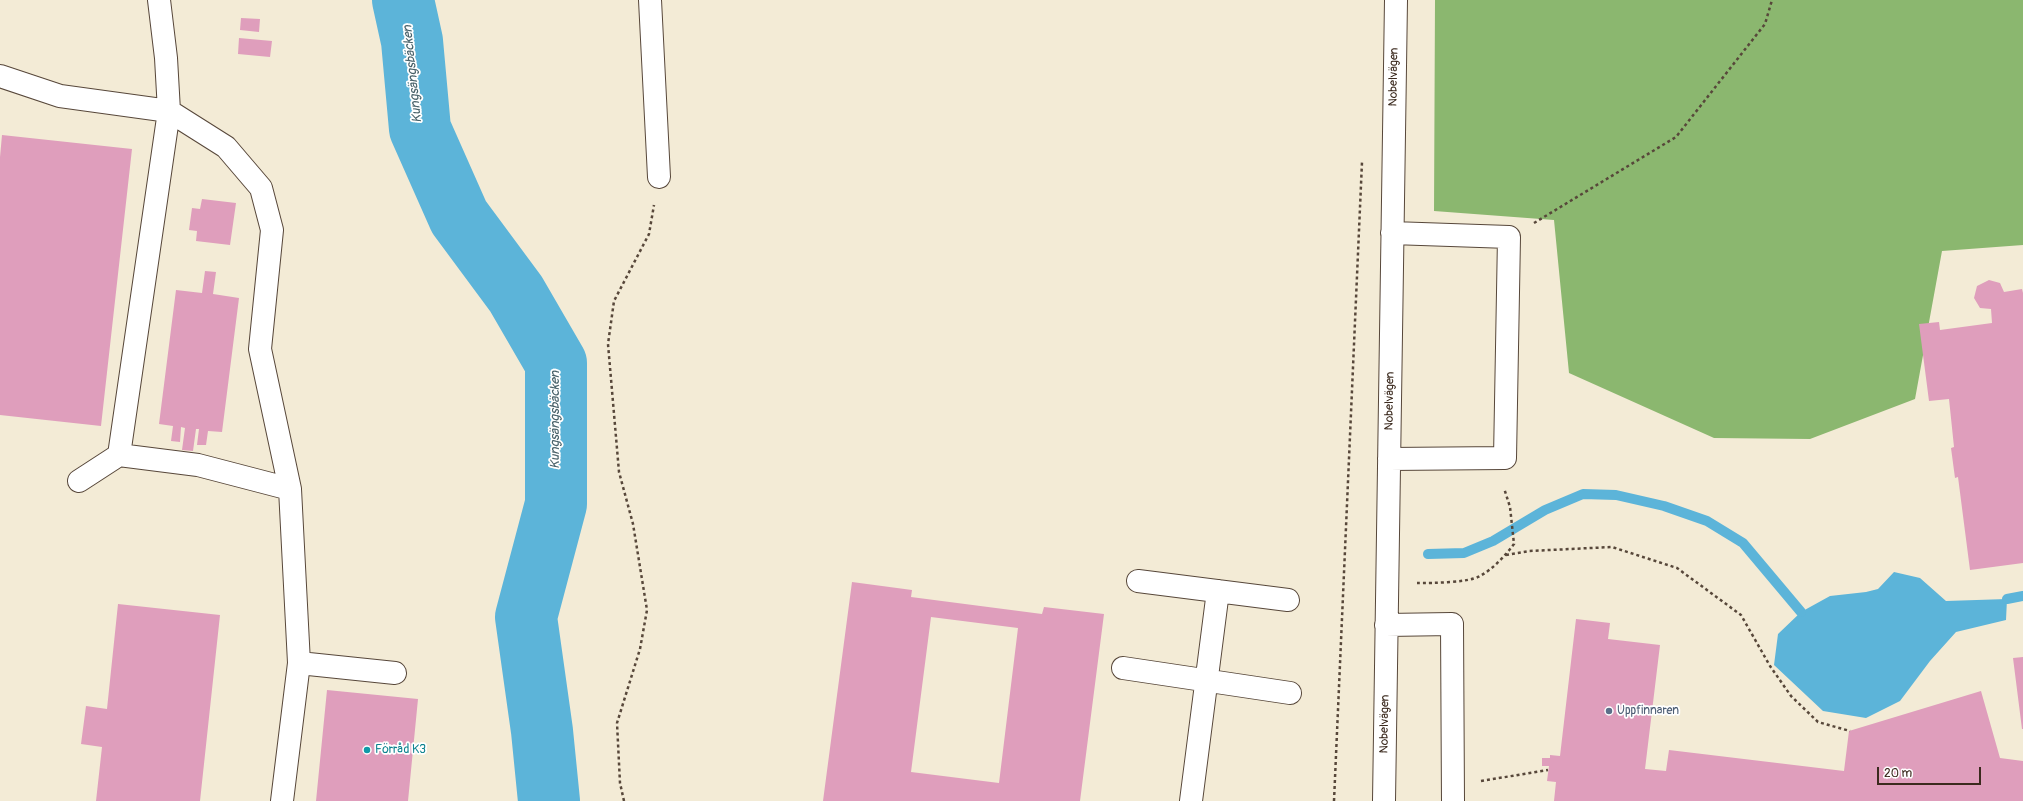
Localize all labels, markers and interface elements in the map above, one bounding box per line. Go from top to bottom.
water label: Kungsängsbäcken [400,24,426,124]
street label: Nobelvägen [1386,47,1402,107]
water label: Kungsängsbäcken [548,371,564,469]
street label: Nobelvägen [1382,371,1398,431]
street label: Nobelvägen [1377,694,1393,754]
place label: Uppfinnaren [1617,704,1679,718]
marker: Uppfinnaren [1604,706,1614,716]
place label: Förråd K3 [375,743,426,757]
marker: Förråd K3 [362,745,372,755]
scale bar [1879,759,1983,785]
text: 20 m [1884,766,1912,781]

